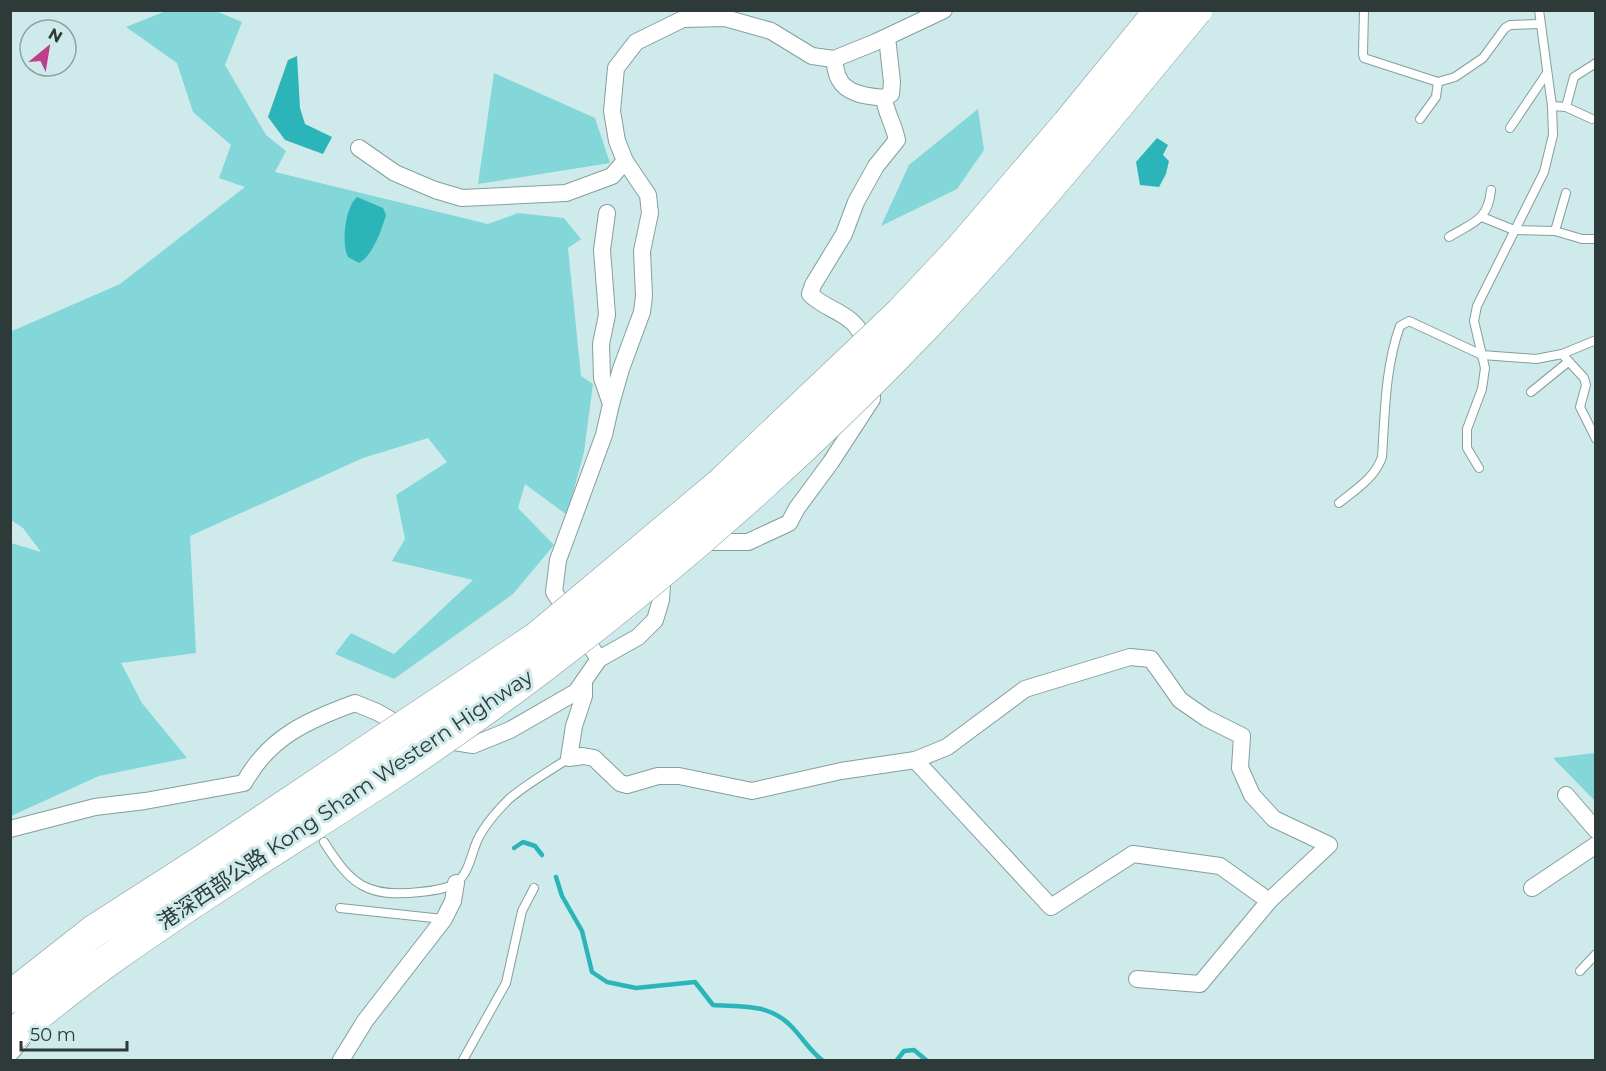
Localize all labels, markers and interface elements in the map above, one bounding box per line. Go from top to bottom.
north arrow [18,18,78,78]
text: N [45,24,66,47]
street label: 港深西部公路 Kong Sham Western Highway [153,663,538,934]
scale bar [21,1014,128,1052]
text: 50 m [30,1024,76,1046]

